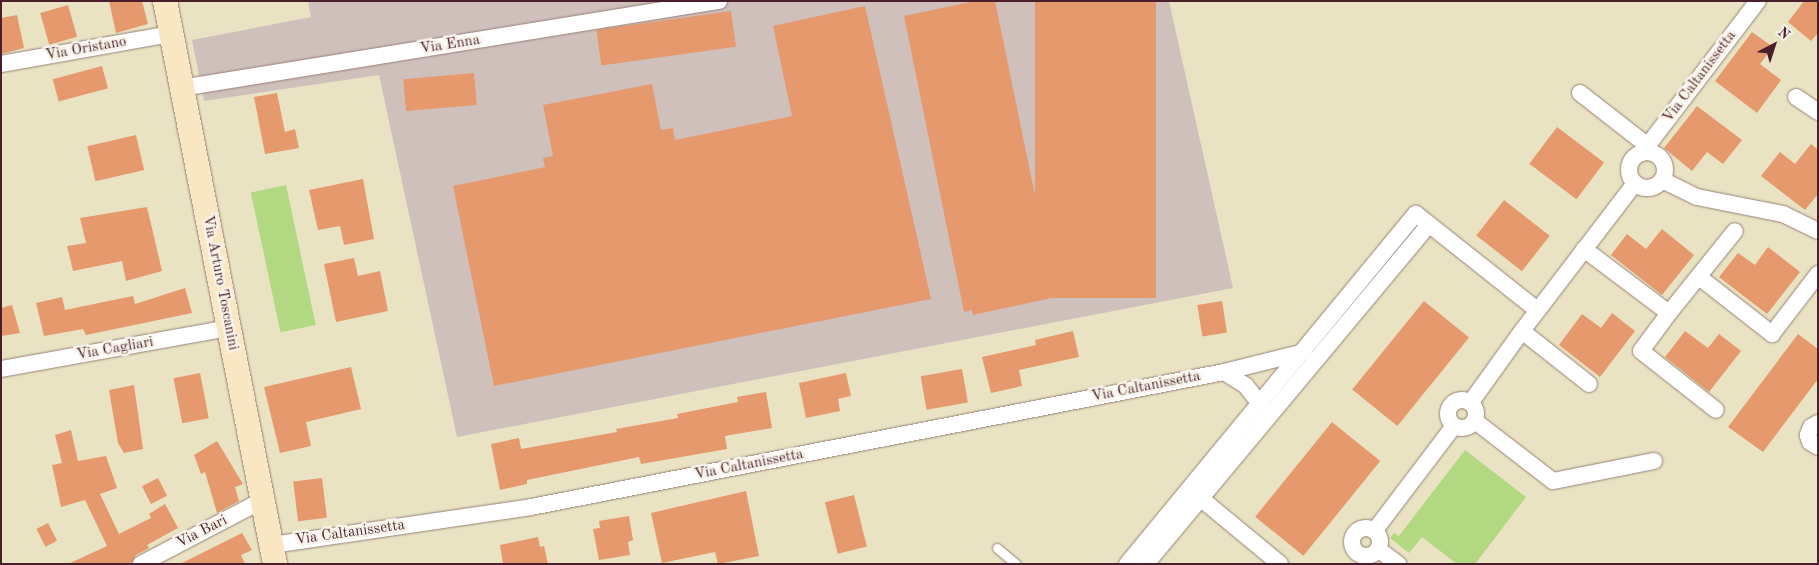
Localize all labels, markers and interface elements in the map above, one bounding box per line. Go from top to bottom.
north arrow [1749,20,1799,70]
text: N [1775,25,1792,42]
street label: Via Caltanissetta [1659,27,1741,127]
street label: Via Enna [419,31,481,59]
street label: Via Oristano [44,33,128,65]
street label: Via Arturo Toscanini [198,214,242,352]
street label: Via Cagliari [75,333,155,365]
street label: Via Caltanissetta [1090,368,1202,406]
street label: Via Caltanissetta [693,446,805,484]
street label: Via Bari [174,512,230,552]
street label: Via Caltanissetta [294,516,406,550]

